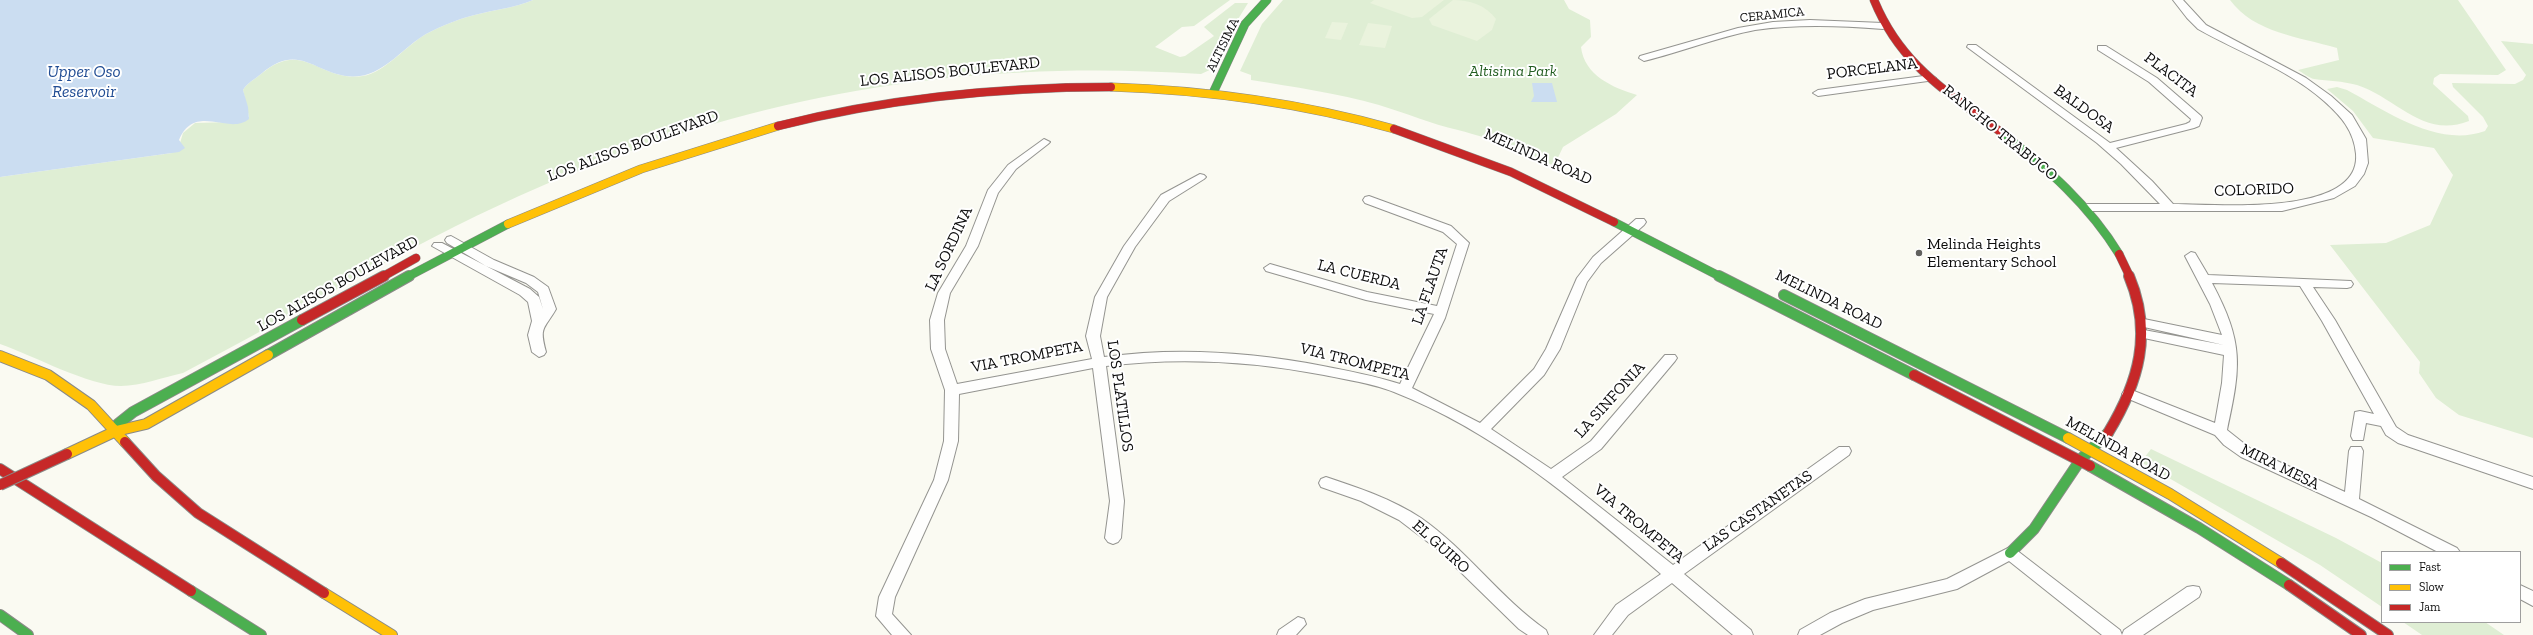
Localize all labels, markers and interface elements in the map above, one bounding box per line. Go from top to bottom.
street label: CERAMICA [1739,4,1805,26]
street label: ALTISIMA [1203,15,1243,75]
street label: PLACITA [2140,48,2202,102]
street label: LOS ALISOS BOULEVARD [859,53,1041,91]
street label: PORCELANA [1826,54,1918,84]
park label: Altisima Park [1469,61,1557,81]
water label: Upper Oso Reservoir [47,62,121,102]
street label: RANCHO TRABUCO [1939,81,2061,185]
street label: BALDOSA [2050,81,2118,137]
street label: LOS ALISOS BOULEVARD [545,106,721,186]
street label: MELINDA ROAD [1481,125,1595,189]
street label: COLORIDO [2214,179,2294,201]
street label: LA SORDINA [921,204,977,294]
street label: LOS ALISOS BOULEVARD [254,232,422,336]
place label: Melinda Heights Elementary School [1927,234,2056,272]
street label: LA FLAUTA [1408,245,1452,327]
marker: Melinda Heights Elementary School [1914,248,1924,258]
street label: LA CUERDA [1315,255,1403,295]
street label: MELINDA ROAD [1772,266,1886,334]
street label: VIA TROMPETA [970,337,1084,377]
street label: LOS PLATILLOS [1103,339,1137,453]
street label: VIA TROMPETA [1298,339,1412,385]
street label: LA SINFONIA [1571,358,1649,442]
street label: MELINDA ROAD [2062,412,2174,486]
street label: MIRA MESA [2237,440,2323,494]
street label: LAS CASTANETAS [1700,466,1816,556]
street label: VIA TROMPETA [1590,480,1688,568]
street label: EL GUIRO [1408,516,1474,578]
legend [2381,551,2521,623]
text: Fast [2419,560,2441,574]
text: Slow [2419,580,2444,594]
text: Jam [2419,600,2440,614]

